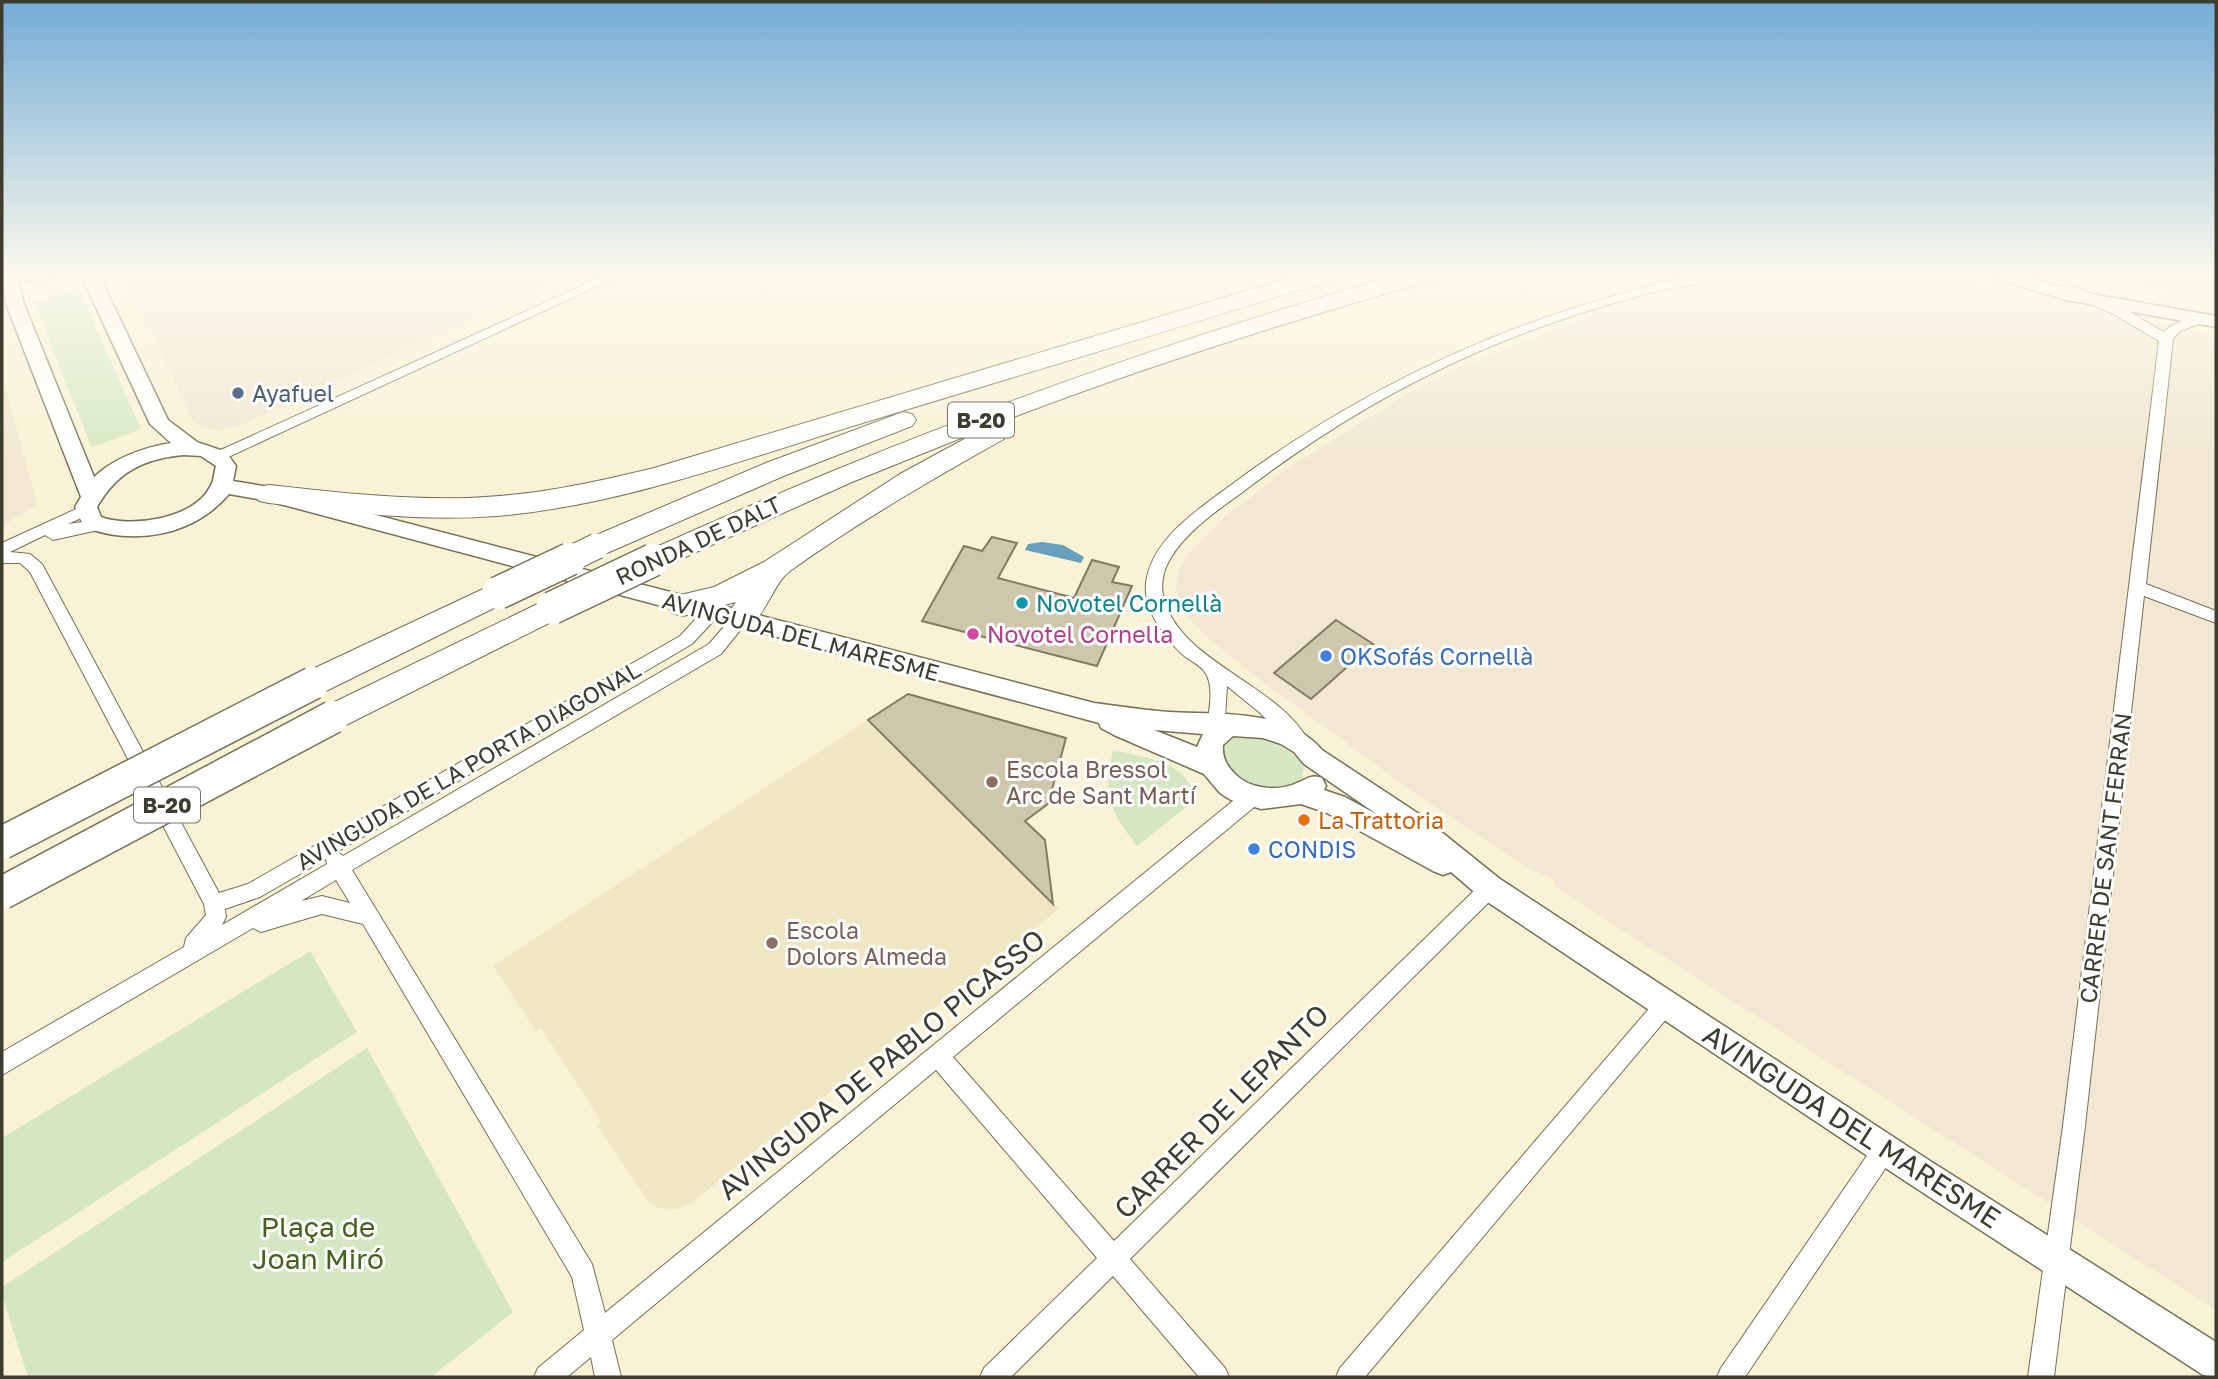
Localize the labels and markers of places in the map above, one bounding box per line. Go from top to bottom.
place label: Ayafuel [252,379,334,407]
marker: Ayafuel [230,385,246,401]
place label: Novotel Cornellà [1036,589,1222,617]
marker: Novotel Cornellà [1014,595,1030,611]
place label: Novotel Cornella [987,620,1173,648]
marker: Novotel Cornella [965,626,981,642]
place label: OKSofás Cornellà [1340,642,1533,670]
marker: OKSofás Cornellà [1318,648,1334,664]
place label: Escola Bressol Arc de Sant Martí [1006,755,1198,809]
marker: Escola Bressol Arc de Sant Martí [984,774,1000,790]
place label: La Trattoria [1318,806,1444,834]
marker: La Trattoria [1296,812,1312,828]
place label: CONDIS [1268,835,1356,863]
marker: CONDIS [1246,841,1262,857]
place label: Escola Dolors Almeda [786,916,947,970]
marker: Escola Dolors Almeda [764,935,780,951]

